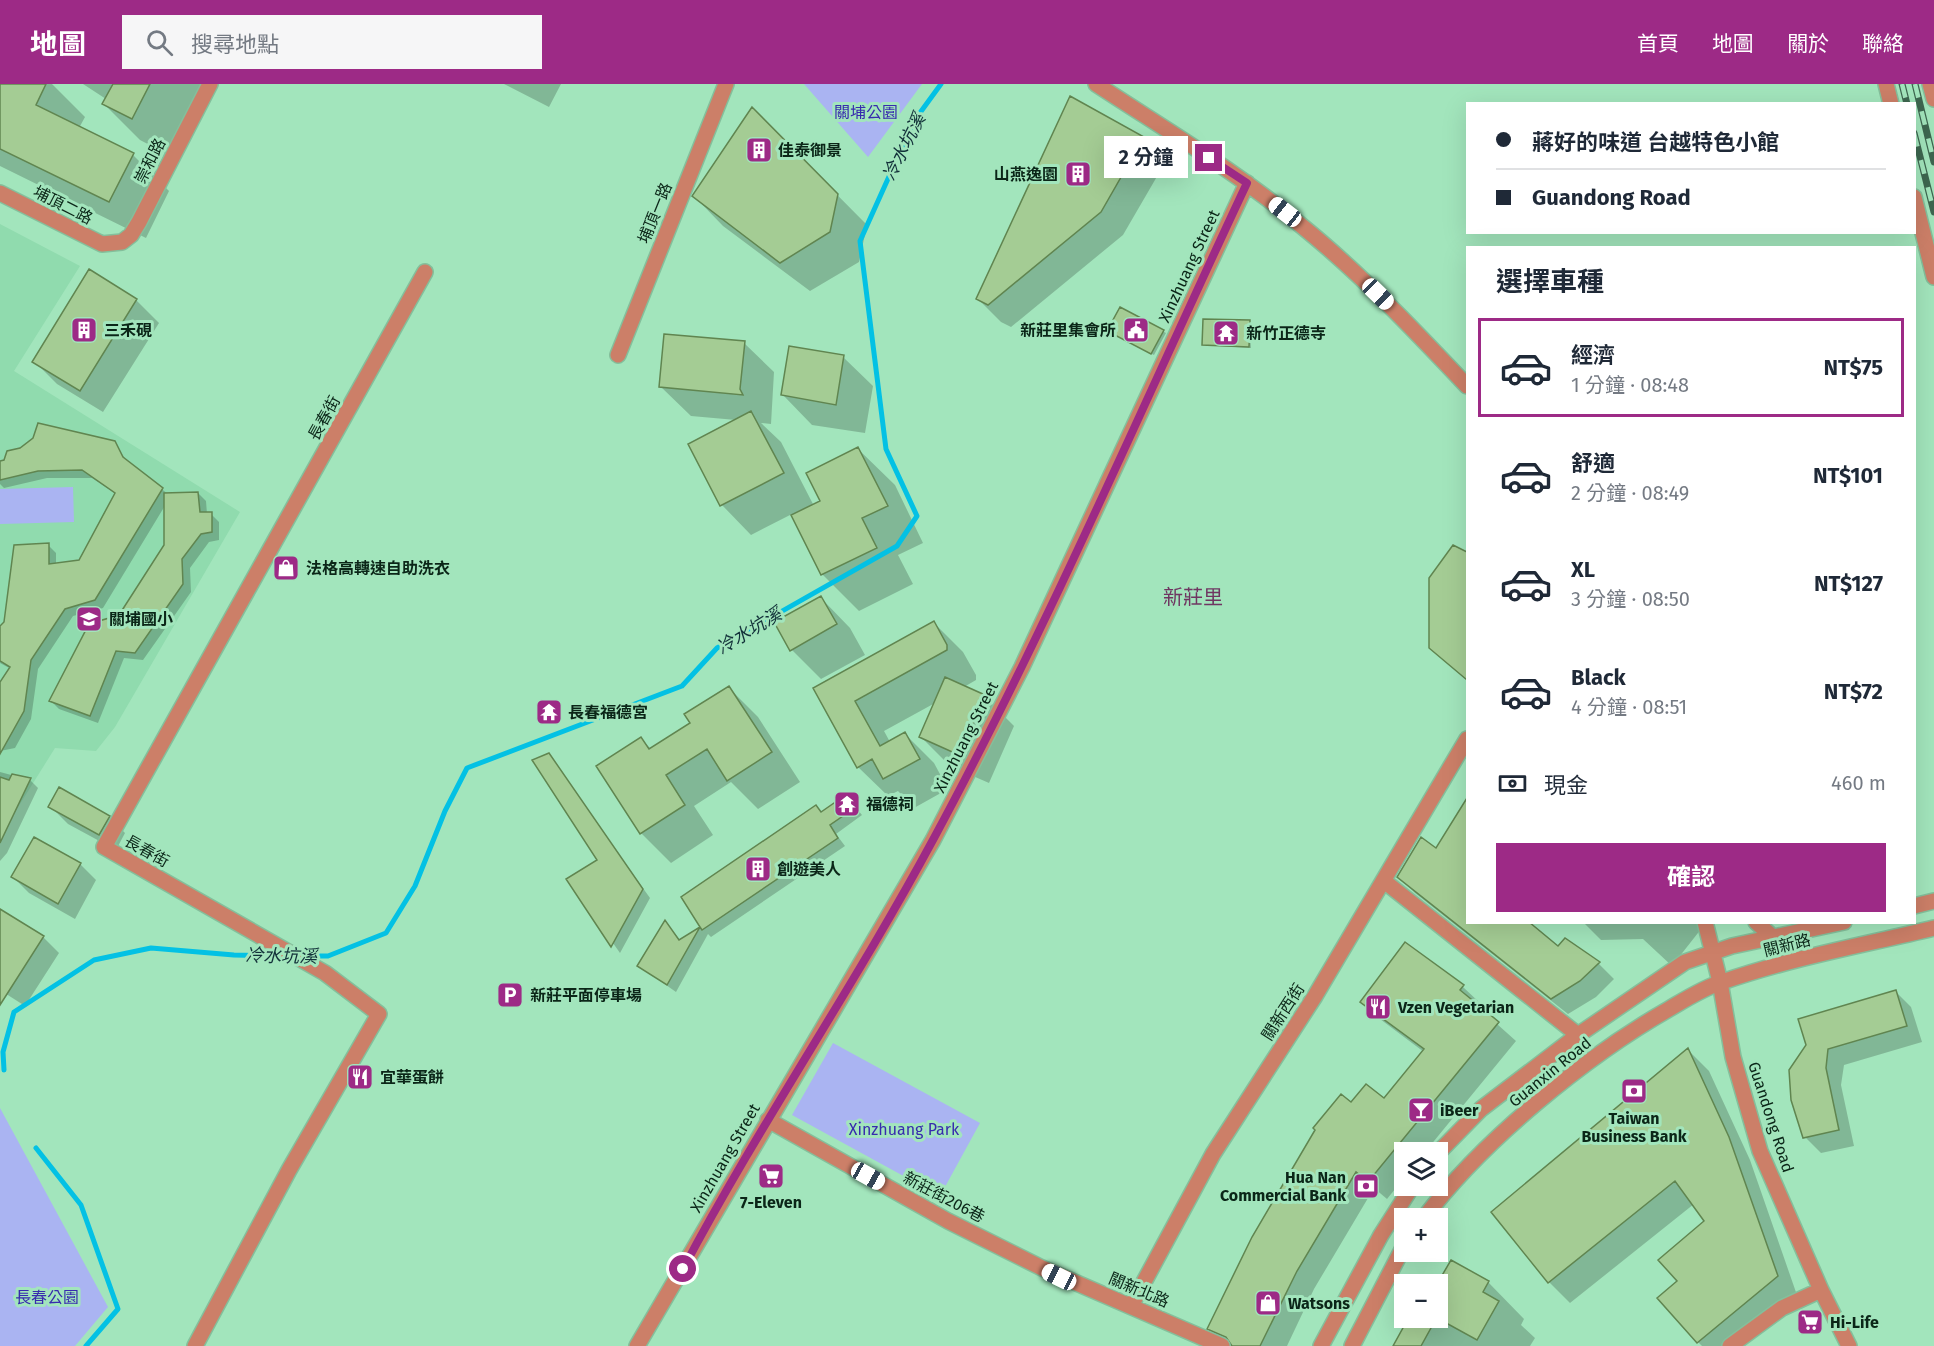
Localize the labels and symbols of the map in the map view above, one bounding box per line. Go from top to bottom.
park label: 關埔公園 [834,103,898,122]
water label: 冷水坑溪 [878,107,932,184]
street label: 崇和路 [131,135,169,187]
building icon: 佳泰御景 [744,135,774,165]
callout: 2 分鐘 [1104,137,1188,179]
place label: 佳泰御景 [778,141,842,160]
route end [1195,144,1222,171]
building icon: 山燕逸園 [1063,159,1093,189]
place label: 山燕逸園 [994,165,1058,184]
street label: 埔頂一路 [634,180,676,246]
street label: 埔頂二路 [30,182,96,228]
car [1265,194,1305,230]
street label: Xinzhuang Street [1155,206,1224,325]
car [1359,275,1397,313]
building icon: 三禾硯 [69,315,99,345]
public building icon: 新莊里集會所 [1121,315,1151,345]
temple icon: 新竹正德寺 [1211,318,1241,348]
place label: 三禾硯 [104,321,152,340]
place label: 新莊里集會所 [1020,321,1116,340]
place label: 新竹正德寺 [1246,324,1326,343]
street label: 長春街 [304,392,344,444]
shop icon: 法格高轉速自助洗衣 [271,553,301,583]
place label: 法格高轉速自助洗衣 [306,559,450,578]
district label: 新莊里 [1163,585,1223,609]
water label: 冷水坑溪 [712,601,788,659]
school or university icon: 關埔國小 [74,604,104,634]
place label: 關埔國小 [109,610,173,629]
street label: Xinzhuang Street [930,678,1002,796]
temple icon: 長春福德宮 [534,697,564,727]
place label: 長春福德宮 [568,703,648,722]
temple icon: 福德祠 [832,789,862,819]
place label: 福德祠 [866,795,914,814]
street label: 長春街 [121,831,173,871]
building icon: 創遊美人 [743,854,773,884]
place label: 創遊美人 [777,860,841,879]
street label: 關新路 [1761,930,1813,960]
water label: 冷水坑溪 [245,944,320,968]
parking icon: 新莊平面停車場 [495,980,525,1010]
street label: 關新西街 [1258,980,1308,1044]
place label: 新莊平面停車場 [530,986,642,1005]
restaurant icon: Vzen Vegetarian [1363,992,1393,1022]
place label: Vzen Vegetarian [1397,998,1514,1017]
street label: Guanxin Road [1505,1033,1595,1111]
street label: Guandong Road [1744,1059,1798,1175]
restaurant icon: 宜華蛋餅 [345,1062,375,1092]
place label: 宜華蛋餅 [380,1068,444,1087]
bank icon: Taiwan Business Bank [1619,1076,1649,1106]
bar icon: iBeer [1406,1095,1436,1125]
street label: Xinzhuang Street [686,1100,764,1216]
place label: iBeer [1440,1101,1479,1120]
place label: Taiwan Business Bank [1581,1109,1687,1146]
park label: Xinzhuang Park [849,1120,960,1139]
car [848,1159,888,1193]
supermarket icon: 7-Eleven [756,1161,786,1191]
street label: 新莊街206巷 [900,1168,988,1226]
place label: Hua Nan Commercial Bank [1220,1168,1346,1205]
bank icon: Hua Nan Commercial Bank [1351,1171,1381,1201]
place label: 7-Eleven [740,1193,802,1212]
route start [669,1255,696,1282]
car [1039,1261,1079,1293]
street label: 關新北路 [1106,1269,1172,1311]
park label: 長春公園 [15,1288,79,1307]
shop icon: Watsons [1253,1288,1283,1318]
place label: Watsons [1288,1294,1350,1313]
supermarket icon: Hi-Life [1795,1307,1825,1337]
place label: Hi-Life [1830,1313,1879,1332]

